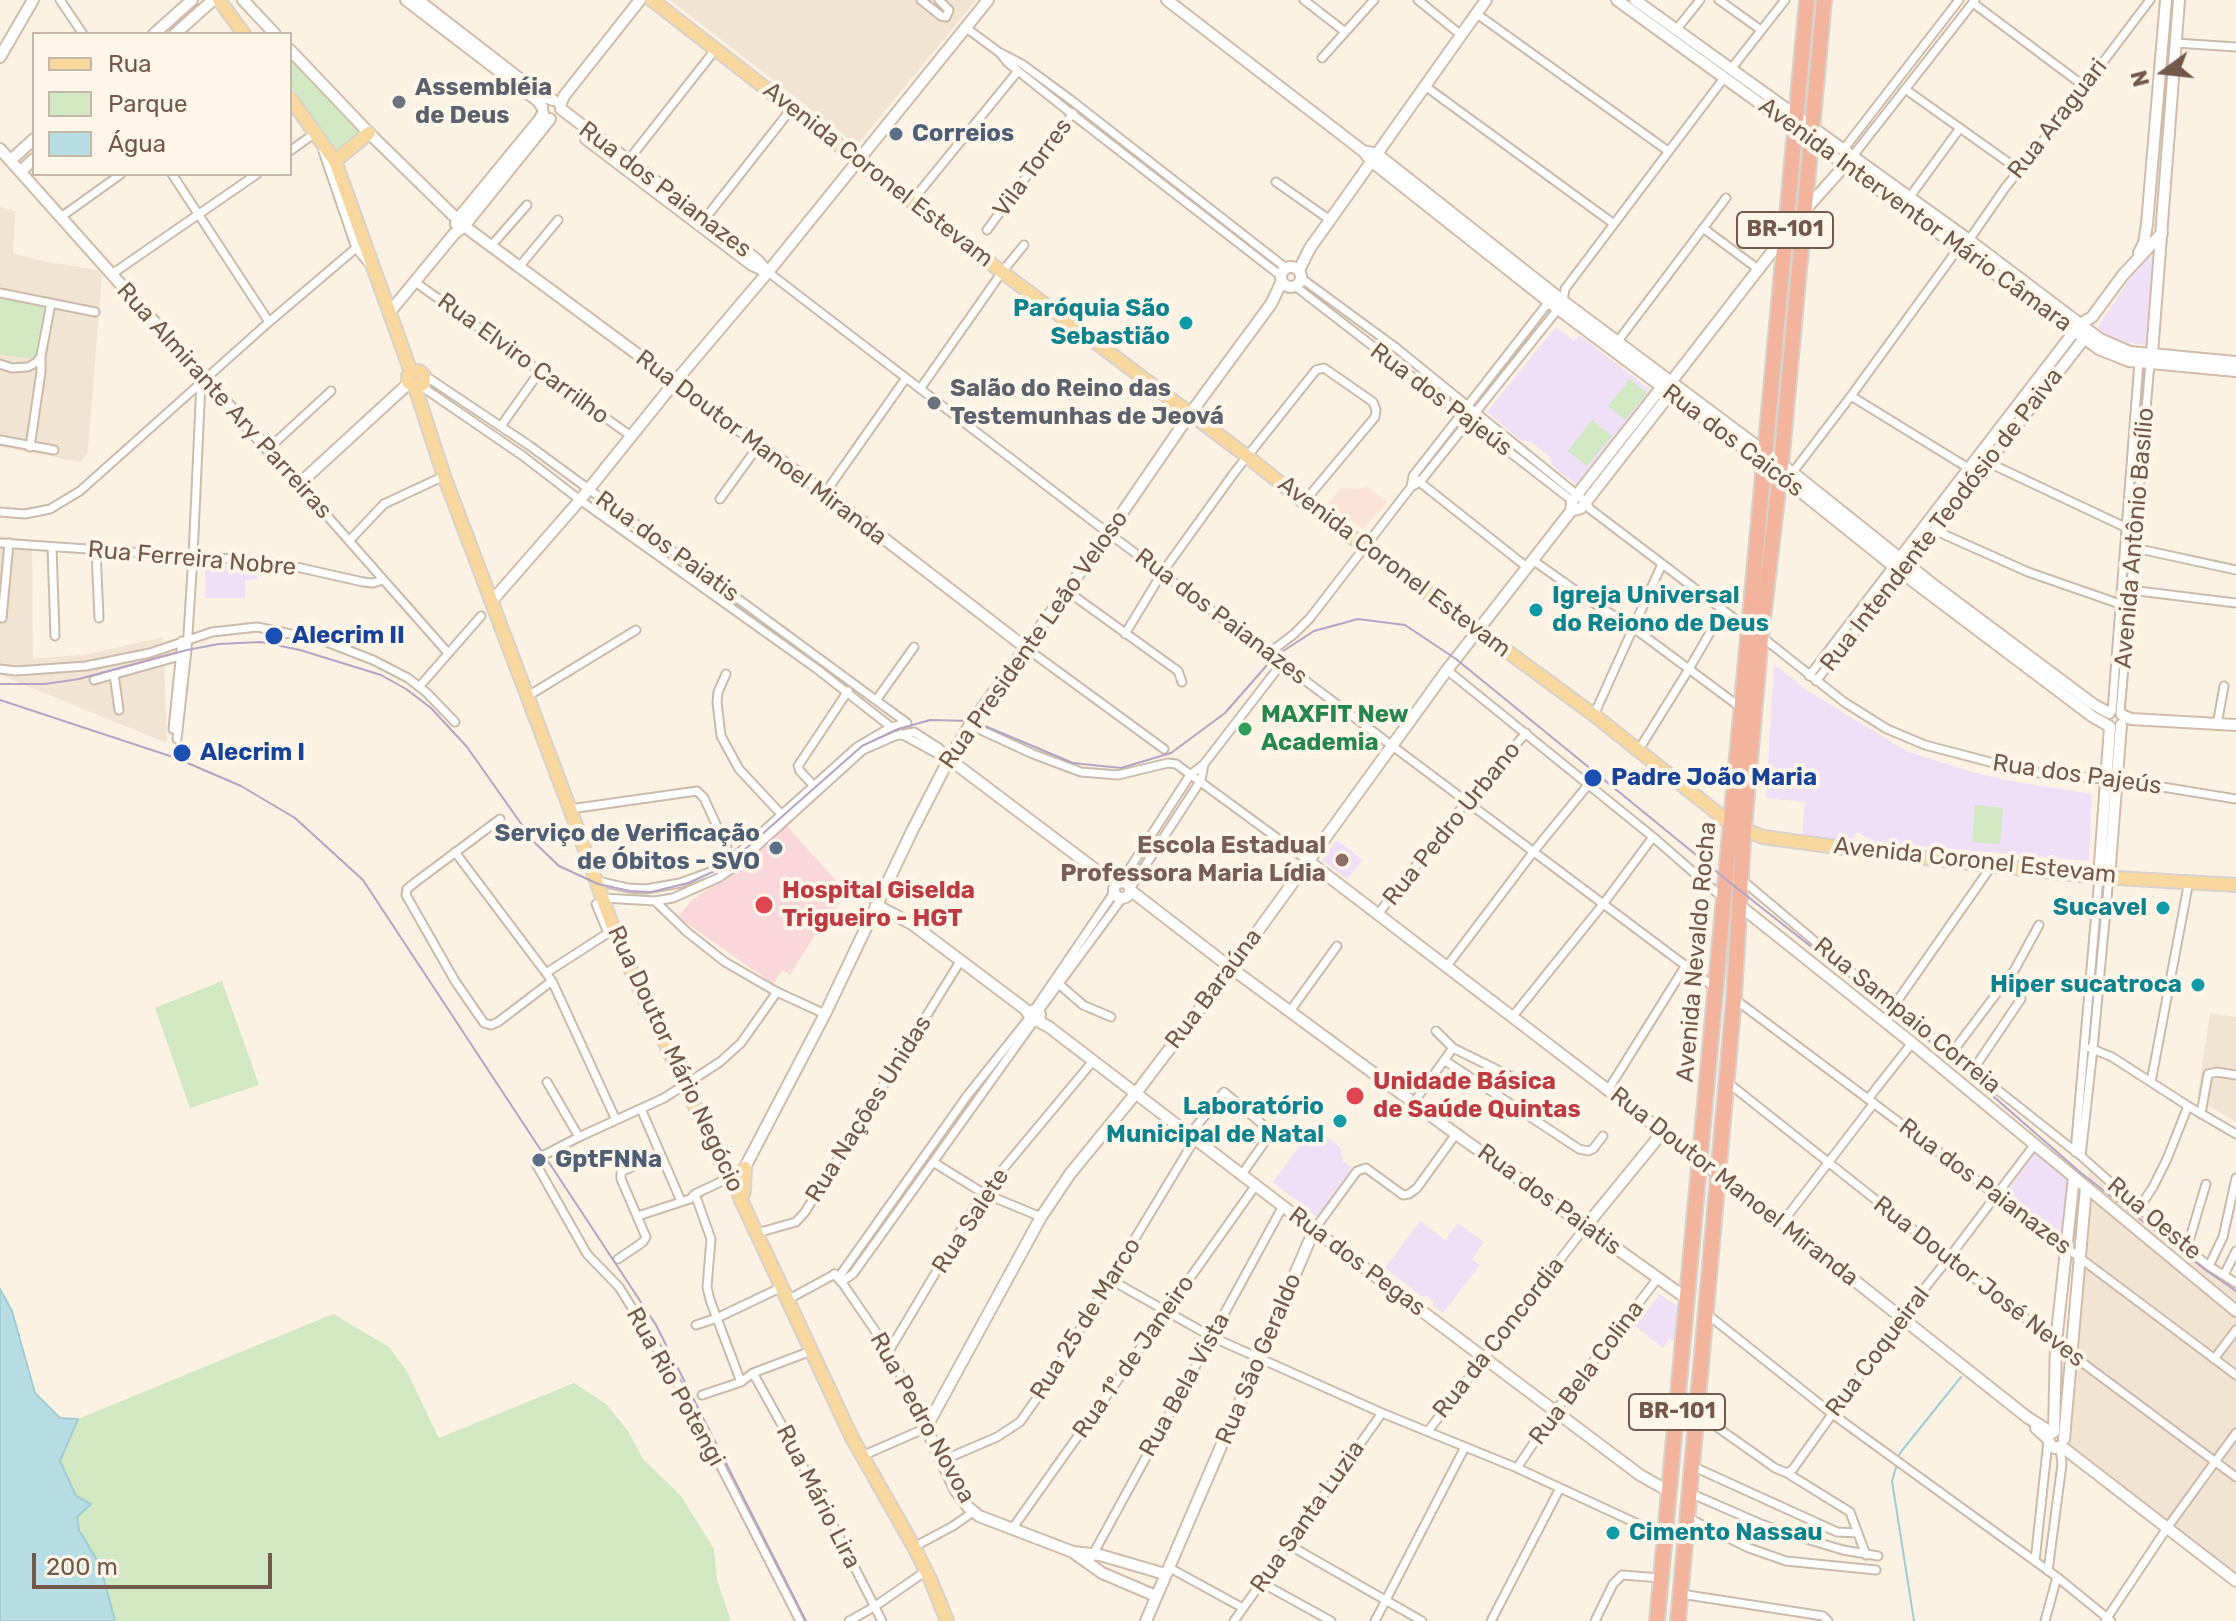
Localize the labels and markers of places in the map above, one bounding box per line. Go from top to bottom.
place label: Assembléia de Deus [415,74,552,130]
marker: Assembléia de Deus [390,93,408,111]
place label: Correios [912,120,1014,148]
marker: Correios [887,125,905,143]
place label: Paróquia São Sebastião [1013,295,1170,351]
marker: Paróquia São Sebastião [1177,314,1195,332]
place label: Salão do Reino das Testemunhas de Jeová [950,375,1224,431]
marker: Salão do Reino das Testemunhas de Jeová [925,394,943,412]
place label: Igreja Universal do Reiono de Deus [1552,582,1769,638]
marker: Igreja Universal do Reiono de Deus [1527,601,1545,619]
place label: Alecrim II [292,622,405,650]
marker: Alecrim II [263,625,285,647]
place label: MAXFIT New Academia [1261,701,1409,757]
marker: MAXFIT New Academia [1236,720,1254,738]
place label: Alecrim I [200,739,305,767]
marker: Alecrim I [171,742,193,764]
place label: Padre João Maria [1611,764,1817,792]
marker: Padre João Maria [1582,767,1604,789]
place label: Serviço de Verificação de Óbitos - SVO [494,820,760,876]
place label: Escola Estadual Professora Maria Lídia [1060,832,1326,888]
marker: Serviço de Verificação de Óbitos - SVO [767,839,785,857]
marker: Escola Estadual Professora Maria Lídia [1333,851,1351,869]
place label: Hospital Giselda Trigueiro - HGT [782,877,975,933]
marker: Hospital Giselda Trigueiro - HGT [753,894,775,916]
place label: Sucavel [2053,894,2147,922]
marker: Sucavel [2154,899,2172,917]
place label: Hiper sucatroca [1990,971,2182,999]
marker: Hiper sucatroca [2189,976,2207,994]
place label: Unidade Básica de Saúde Quintas [1373,1068,1581,1124]
marker: Unidade Básica de Saúde Quintas [1344,1085,1366,1107]
place label: Laboratório Municipal de Natal [1106,1093,1324,1149]
marker: Laboratório Municipal de Natal [1331,1112,1349,1130]
place label: GptFNNa [555,1146,662,1174]
marker: GptFNNa [530,1151,548,1169]
place label: Cimento Nassau [1629,1519,1823,1547]
marker: Cimento Nassau [1604,1524,1622,1542]

